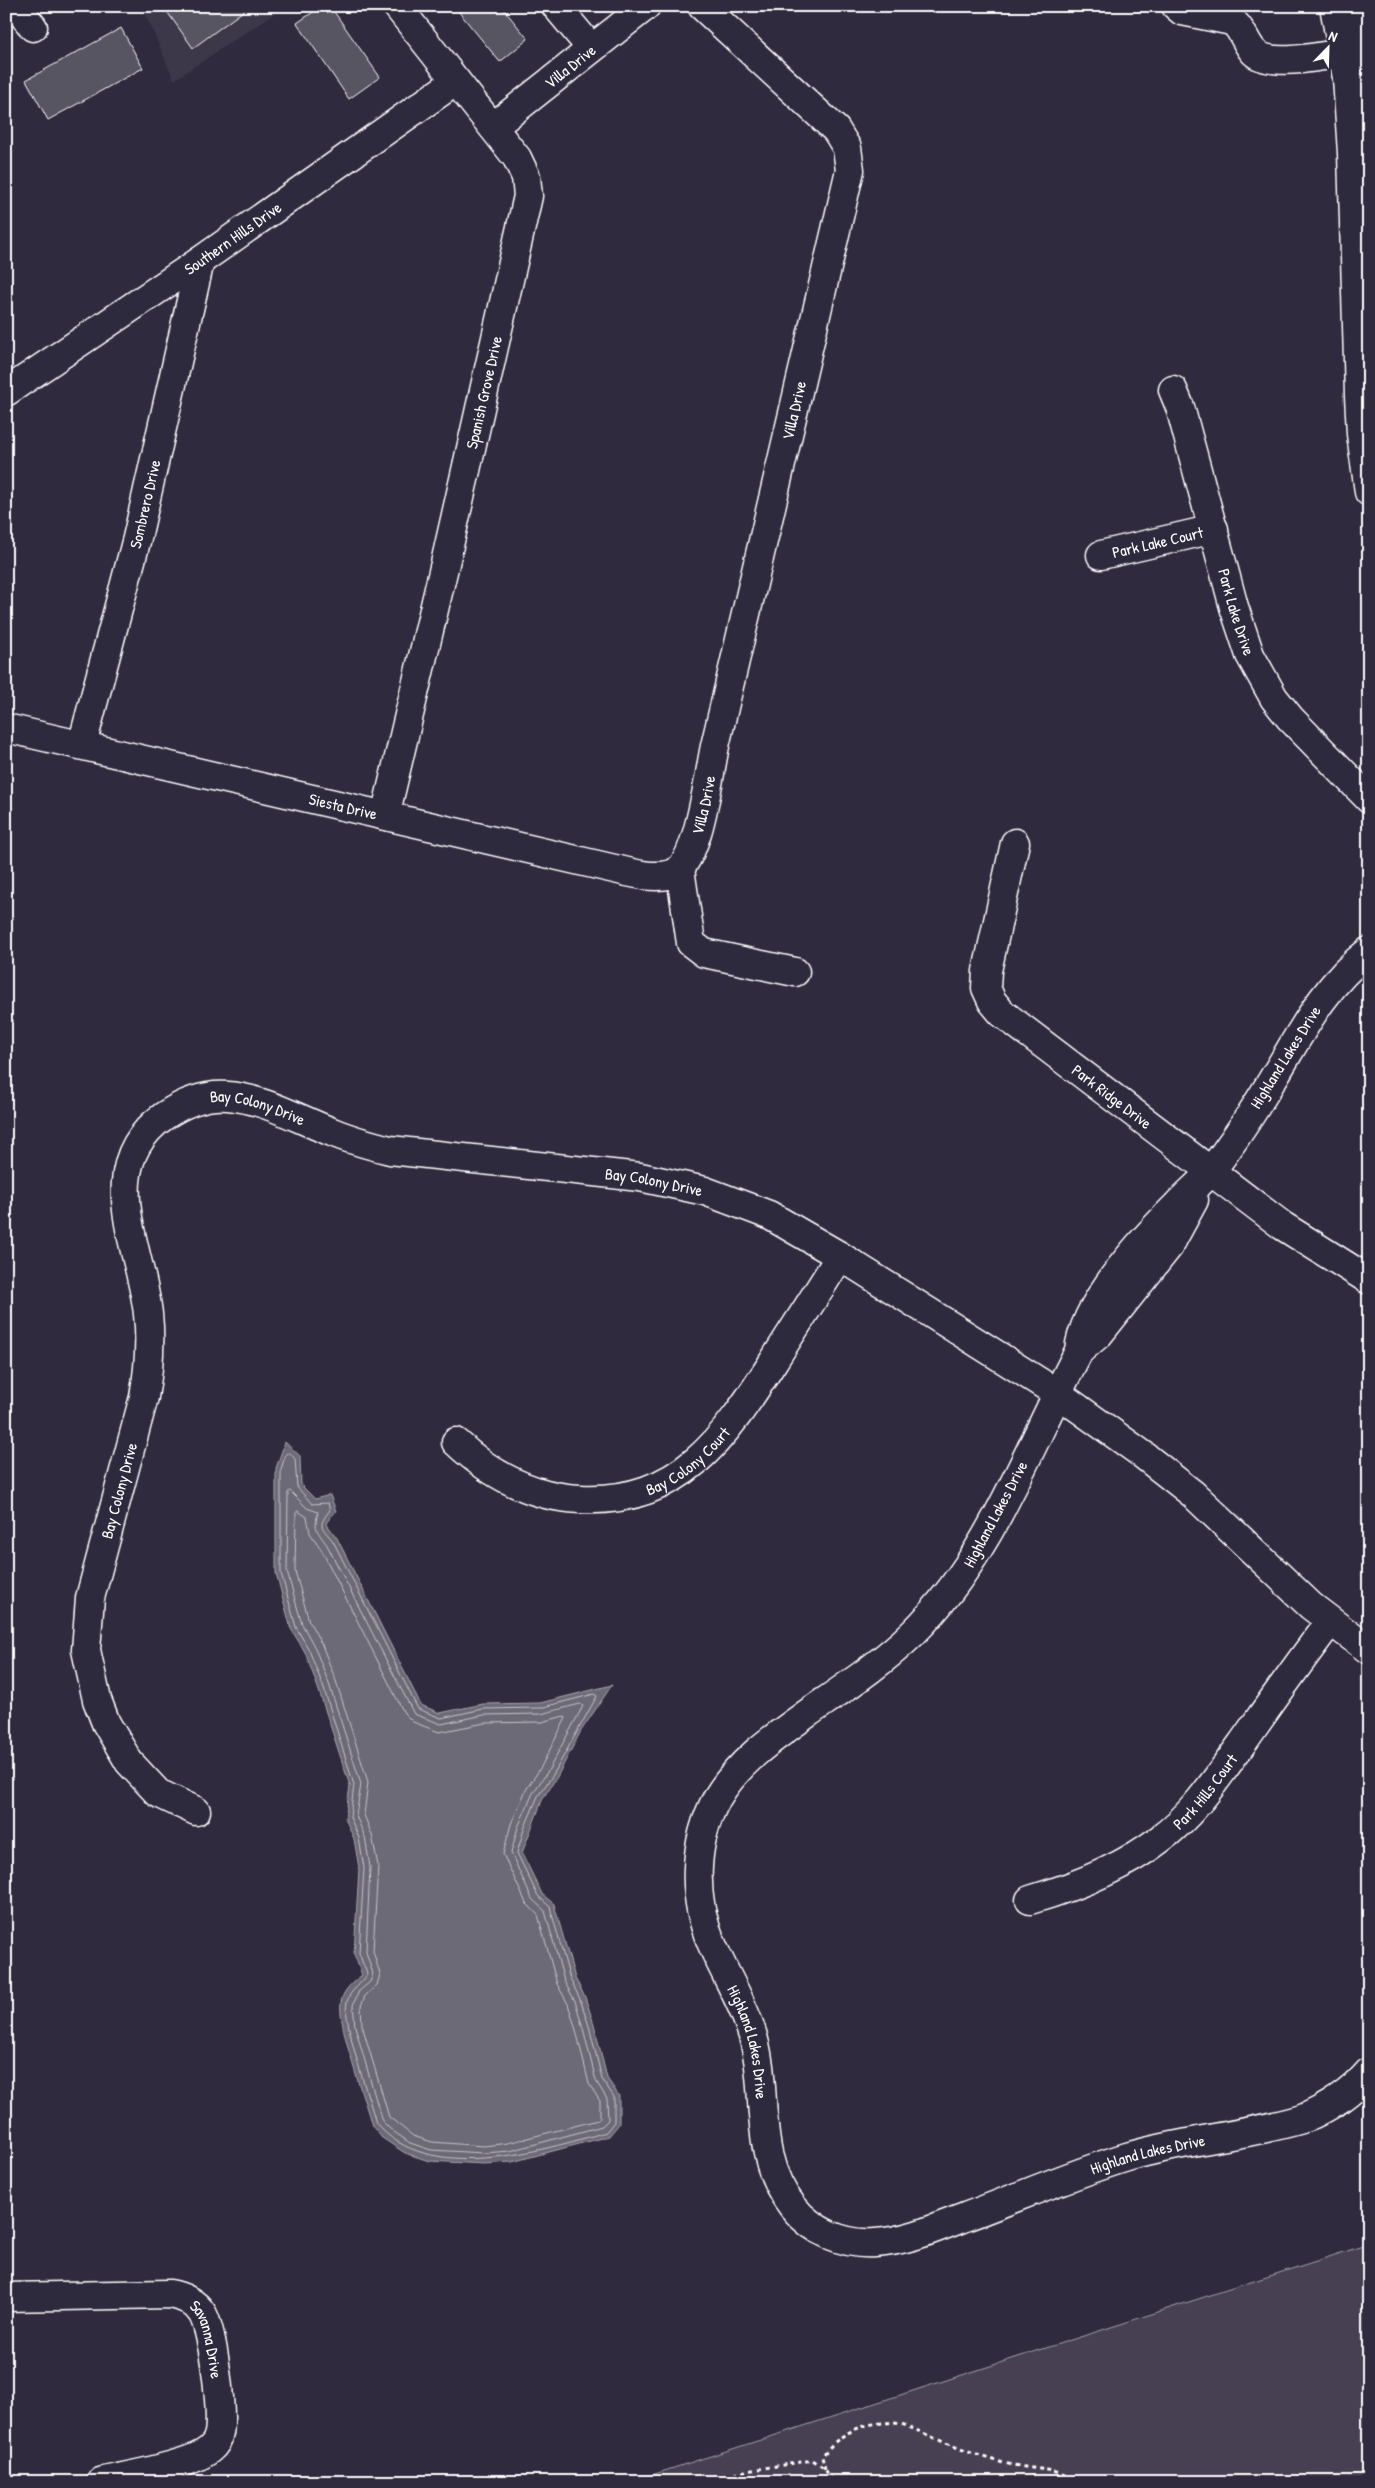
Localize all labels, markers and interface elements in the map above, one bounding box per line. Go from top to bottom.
north arrow [1302,22,1352,72]
text: N [1326,25,1341,46]
street label: Villa Drive [540,39,601,93]
street label: Southern Hills Drive [180,196,286,280]
street label: Spanish Grove Drive [460,333,507,451]
street label: Villa Drive [776,378,811,442]
street label: Sombrero Drive [124,457,166,551]
street label: Park Lake Court [1110,521,1206,563]
street label: Park Lake Drive [1213,566,1261,659]
street label: Villa Drive [686,773,721,837]
street label: Siesta Drive [307,788,380,825]
street label: Highland Lakes Drive [1244,1001,1326,1113]
street label: Park Ridge Drive [1068,1059,1157,1134]
street label: Bay Colony Drive [209,1085,309,1131]
street label: Bay Colony Drive [604,1162,705,1201]
street label: Bay Colony Court [643,1422,735,1500]
street label: Bay Colony Drive [95,1440,142,1541]
street label: Highland Lakes Drive [958,1456,1033,1571]
street label: Park Hills Court [1168,1749,1242,1834]
street label: Highland Lakes Drive [722,1981,773,2100]
street label: Highland Lakes Drive [1087,2129,1207,2179]
street label: Savanna Drive [185,2295,228,2380]

